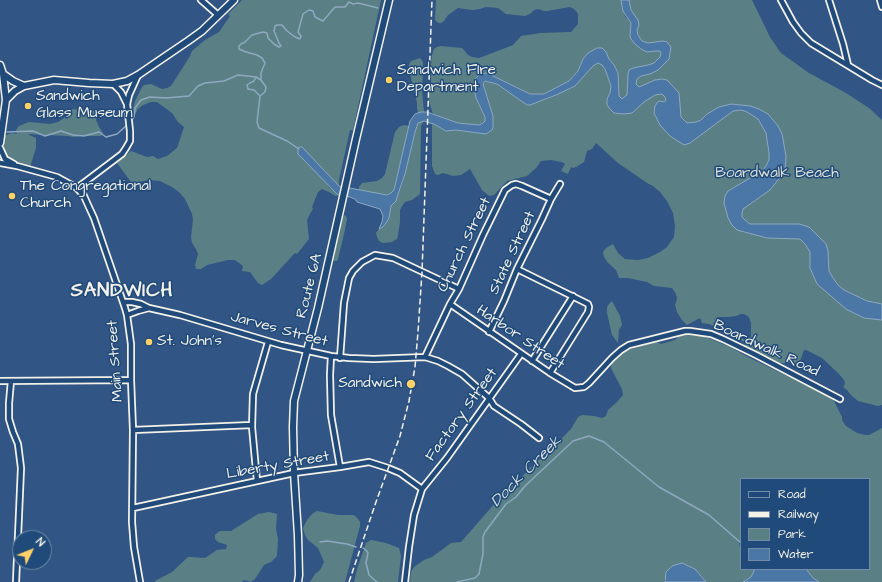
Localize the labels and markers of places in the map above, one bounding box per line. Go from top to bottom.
place label: Sandwich FIre Department [397,62,496,97]
marker: Sandwich FIre Department [384,75,394,85]
place label: Sandwich Glass Museum [36,88,132,123]
marker: Sandwich Glass Museum [23,101,33,111]
place label: The Congregational Church [20,178,151,213]
marker: The Congregational Church [7,191,17,201]
place label: St. John's [157,333,222,351]
marker: St. John's [144,337,154,347]
place label: Sandwich [338,375,402,393]
marker: Sandwich [405,378,417,390]

